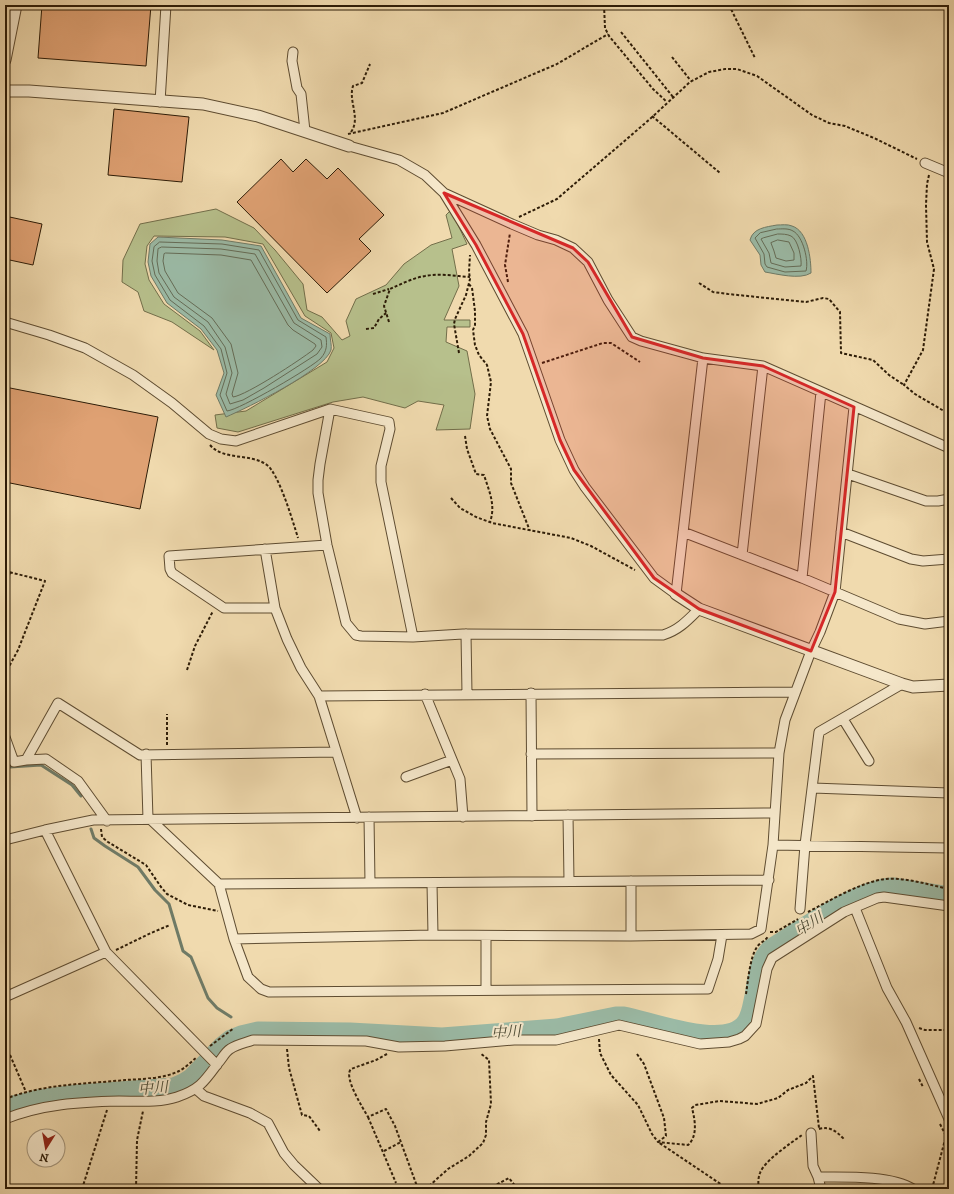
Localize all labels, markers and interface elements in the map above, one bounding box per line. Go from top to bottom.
water label: 中川 [792,907,829,940]
water label: 中川 [490,1022,524,1043]
water label: 中川 [137,1078,171,1099]
north arrow [26,1128,66,1168]
text: N [39,1149,50,1165]

